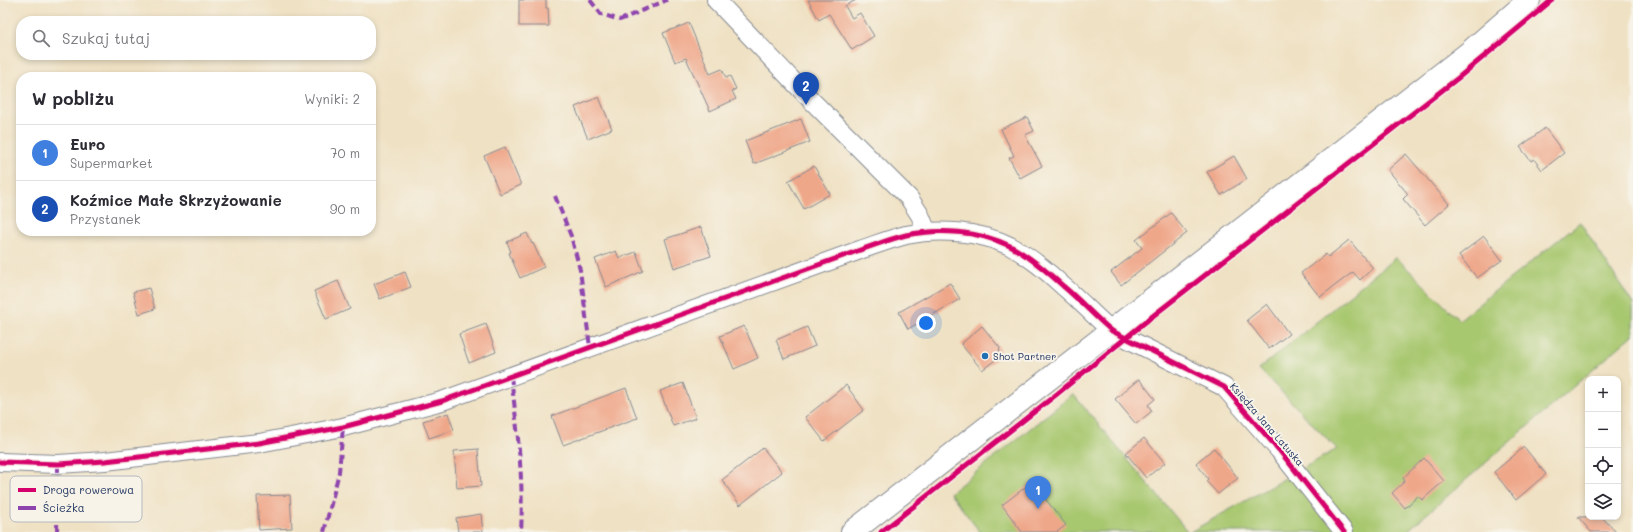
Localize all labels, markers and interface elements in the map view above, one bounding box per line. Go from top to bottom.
search box [16,16,376,60]
icon: search [30,27,52,49]
text: Szukaj tutaj [62,28,150,48]
pin: 2 [793,72,819,105]
text: W pobliżu [32,87,114,109]
text: Wyniki: 2 [304,90,360,107]
text: Euro [70,134,105,154]
text: 1 [42,144,48,161]
text: 70 m [330,144,360,161]
text: Supermarket [70,154,153,171]
text: Koźmice Małe Skrzyżowanie [70,190,282,210]
text: 2 [41,200,49,217]
text: 90 m [330,200,360,217]
text: Przystanek [70,210,141,227]
your location [916,313,936,333]
place label: Shot Partner [993,349,1056,363]
marker: Shot Partner [980,351,990,361]
map controls [1585,376,1621,520]
button: + [1585,376,1621,412]
street label: Księdza Jana Latuska [1227,379,1307,469]
button: − [1585,412,1621,448]
button: locate [1585,448,1621,484]
legend [10,476,142,522]
pin: 1 [1025,476,1051,509]
text: Droga rowerowa [43,482,134,497]
button: layers [1585,484,1621,520]
text: Ścieżka [43,500,85,515]

